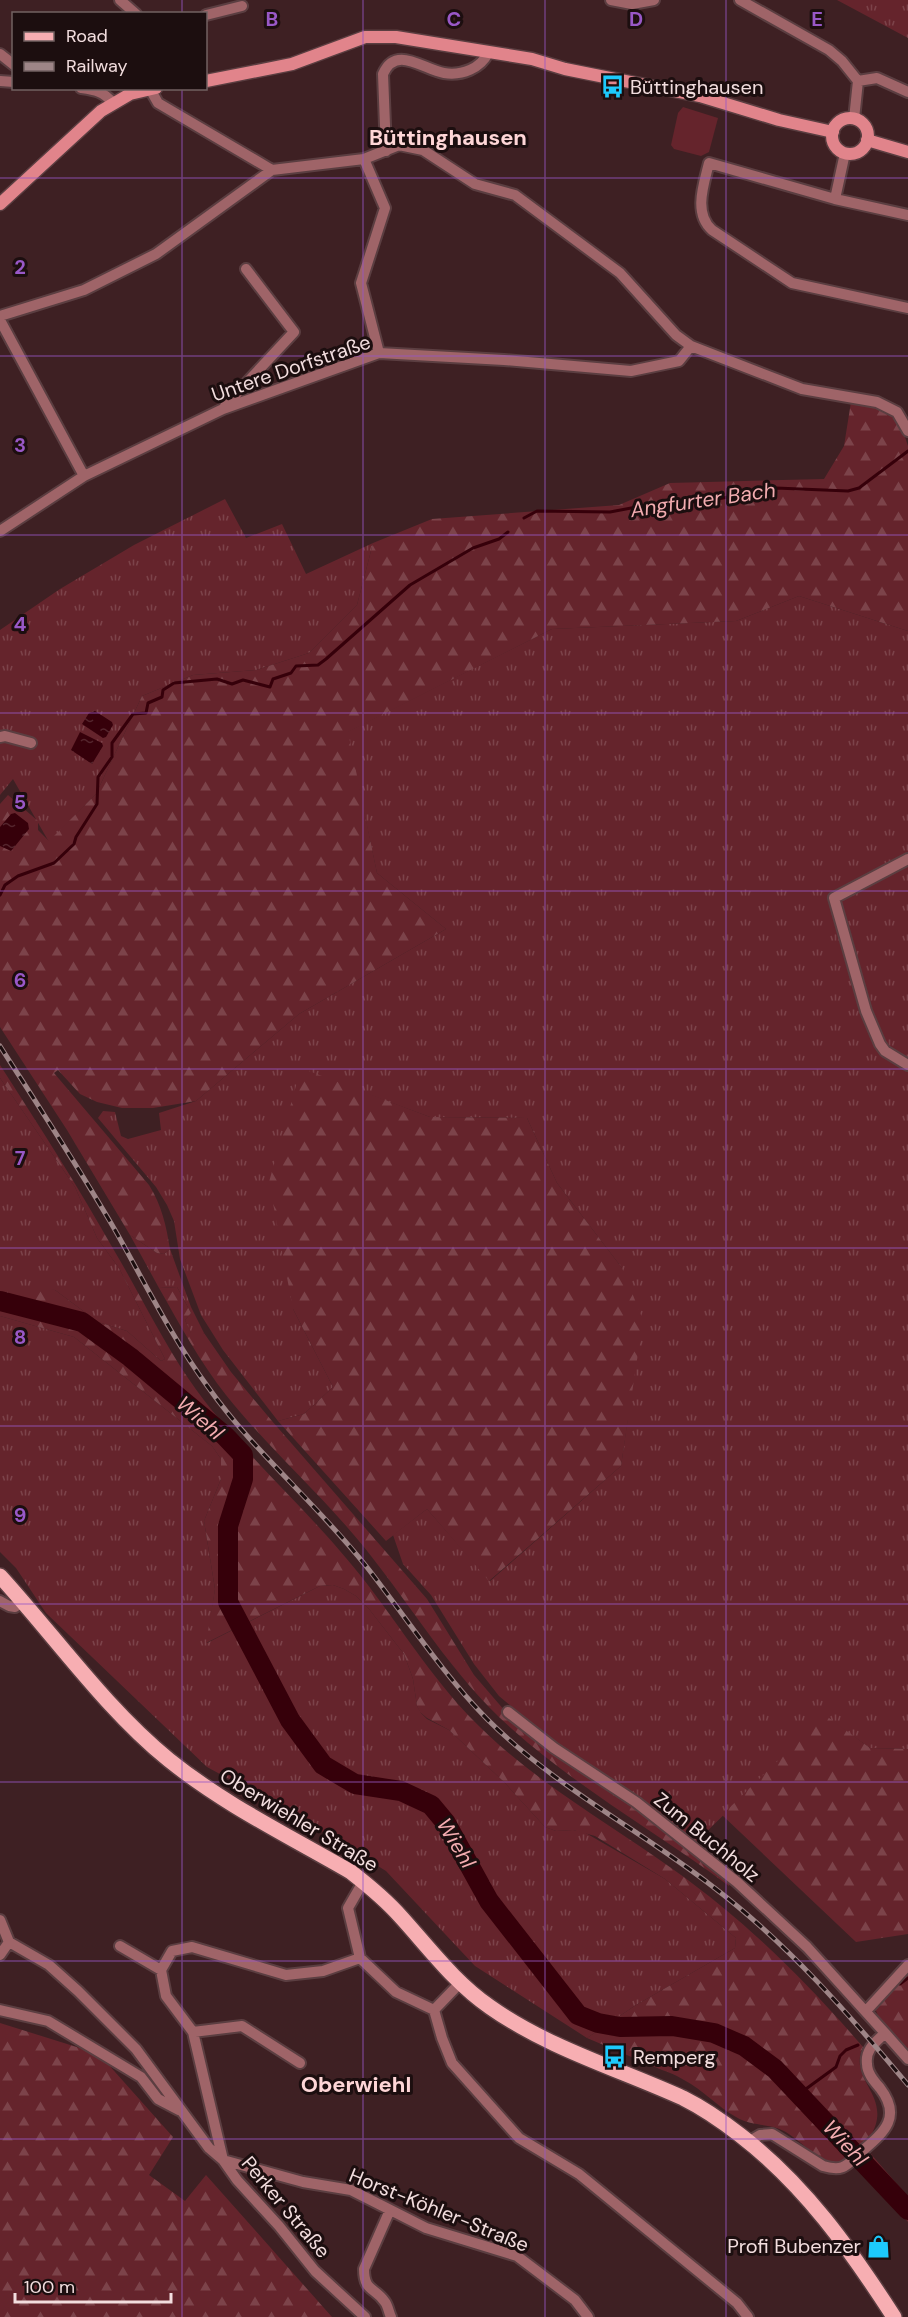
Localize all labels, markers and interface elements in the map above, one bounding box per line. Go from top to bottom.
text: B [266,6,278,32]
text: C [447,6,461,32]
text: D [629,6,643,32]
text: E [811,6,823,32]
legend [12,12,207,90]
text: Road [66,24,108,48]
text: Railway [66,54,128,78]
bus stop icon: Büttinghausen [599,74,625,100]
place label: Büttinghausen [630,74,763,100]
district label: Büttinghausen [369,123,527,152]
text: 2 [14,254,26,280]
street label: Untere Dorfstraße [208,329,374,407]
text: 3 [14,432,26,458]
water label: Angfurter Bach [628,476,778,524]
text: 4 [14,611,27,637]
text: 5 [14,789,26,815]
text: 6 [14,967,26,993]
text: 7 [15,1145,26,1171]
text: 8 [14,1324,26,1350]
water label: Wiehl [170,1390,230,1447]
text: 9 [14,1502,26,1528]
street label: Oberwiehler Straße [215,1762,383,1878]
street label: Zum Buchholz [649,1786,765,1888]
water label: Wiehl [430,1813,482,1874]
bus stop icon: Remperg [602,2044,628,2070]
place label: Remperg [633,2044,716,2070]
district label: Oberwiehl [301,2070,411,2099]
water label: Wiehl [816,2114,874,2173]
street label: Perker Straße [236,2151,336,2263]
street label: Horst-Köhler-Straße [345,2162,533,2258]
place label: Profi Bubenzer [727,2233,861,2259]
shop icon: Profi Bubenzer [866,2233,892,2259]
scale bar [15,2266,171,2304]
text: 100 m [24,2275,75,2299]

